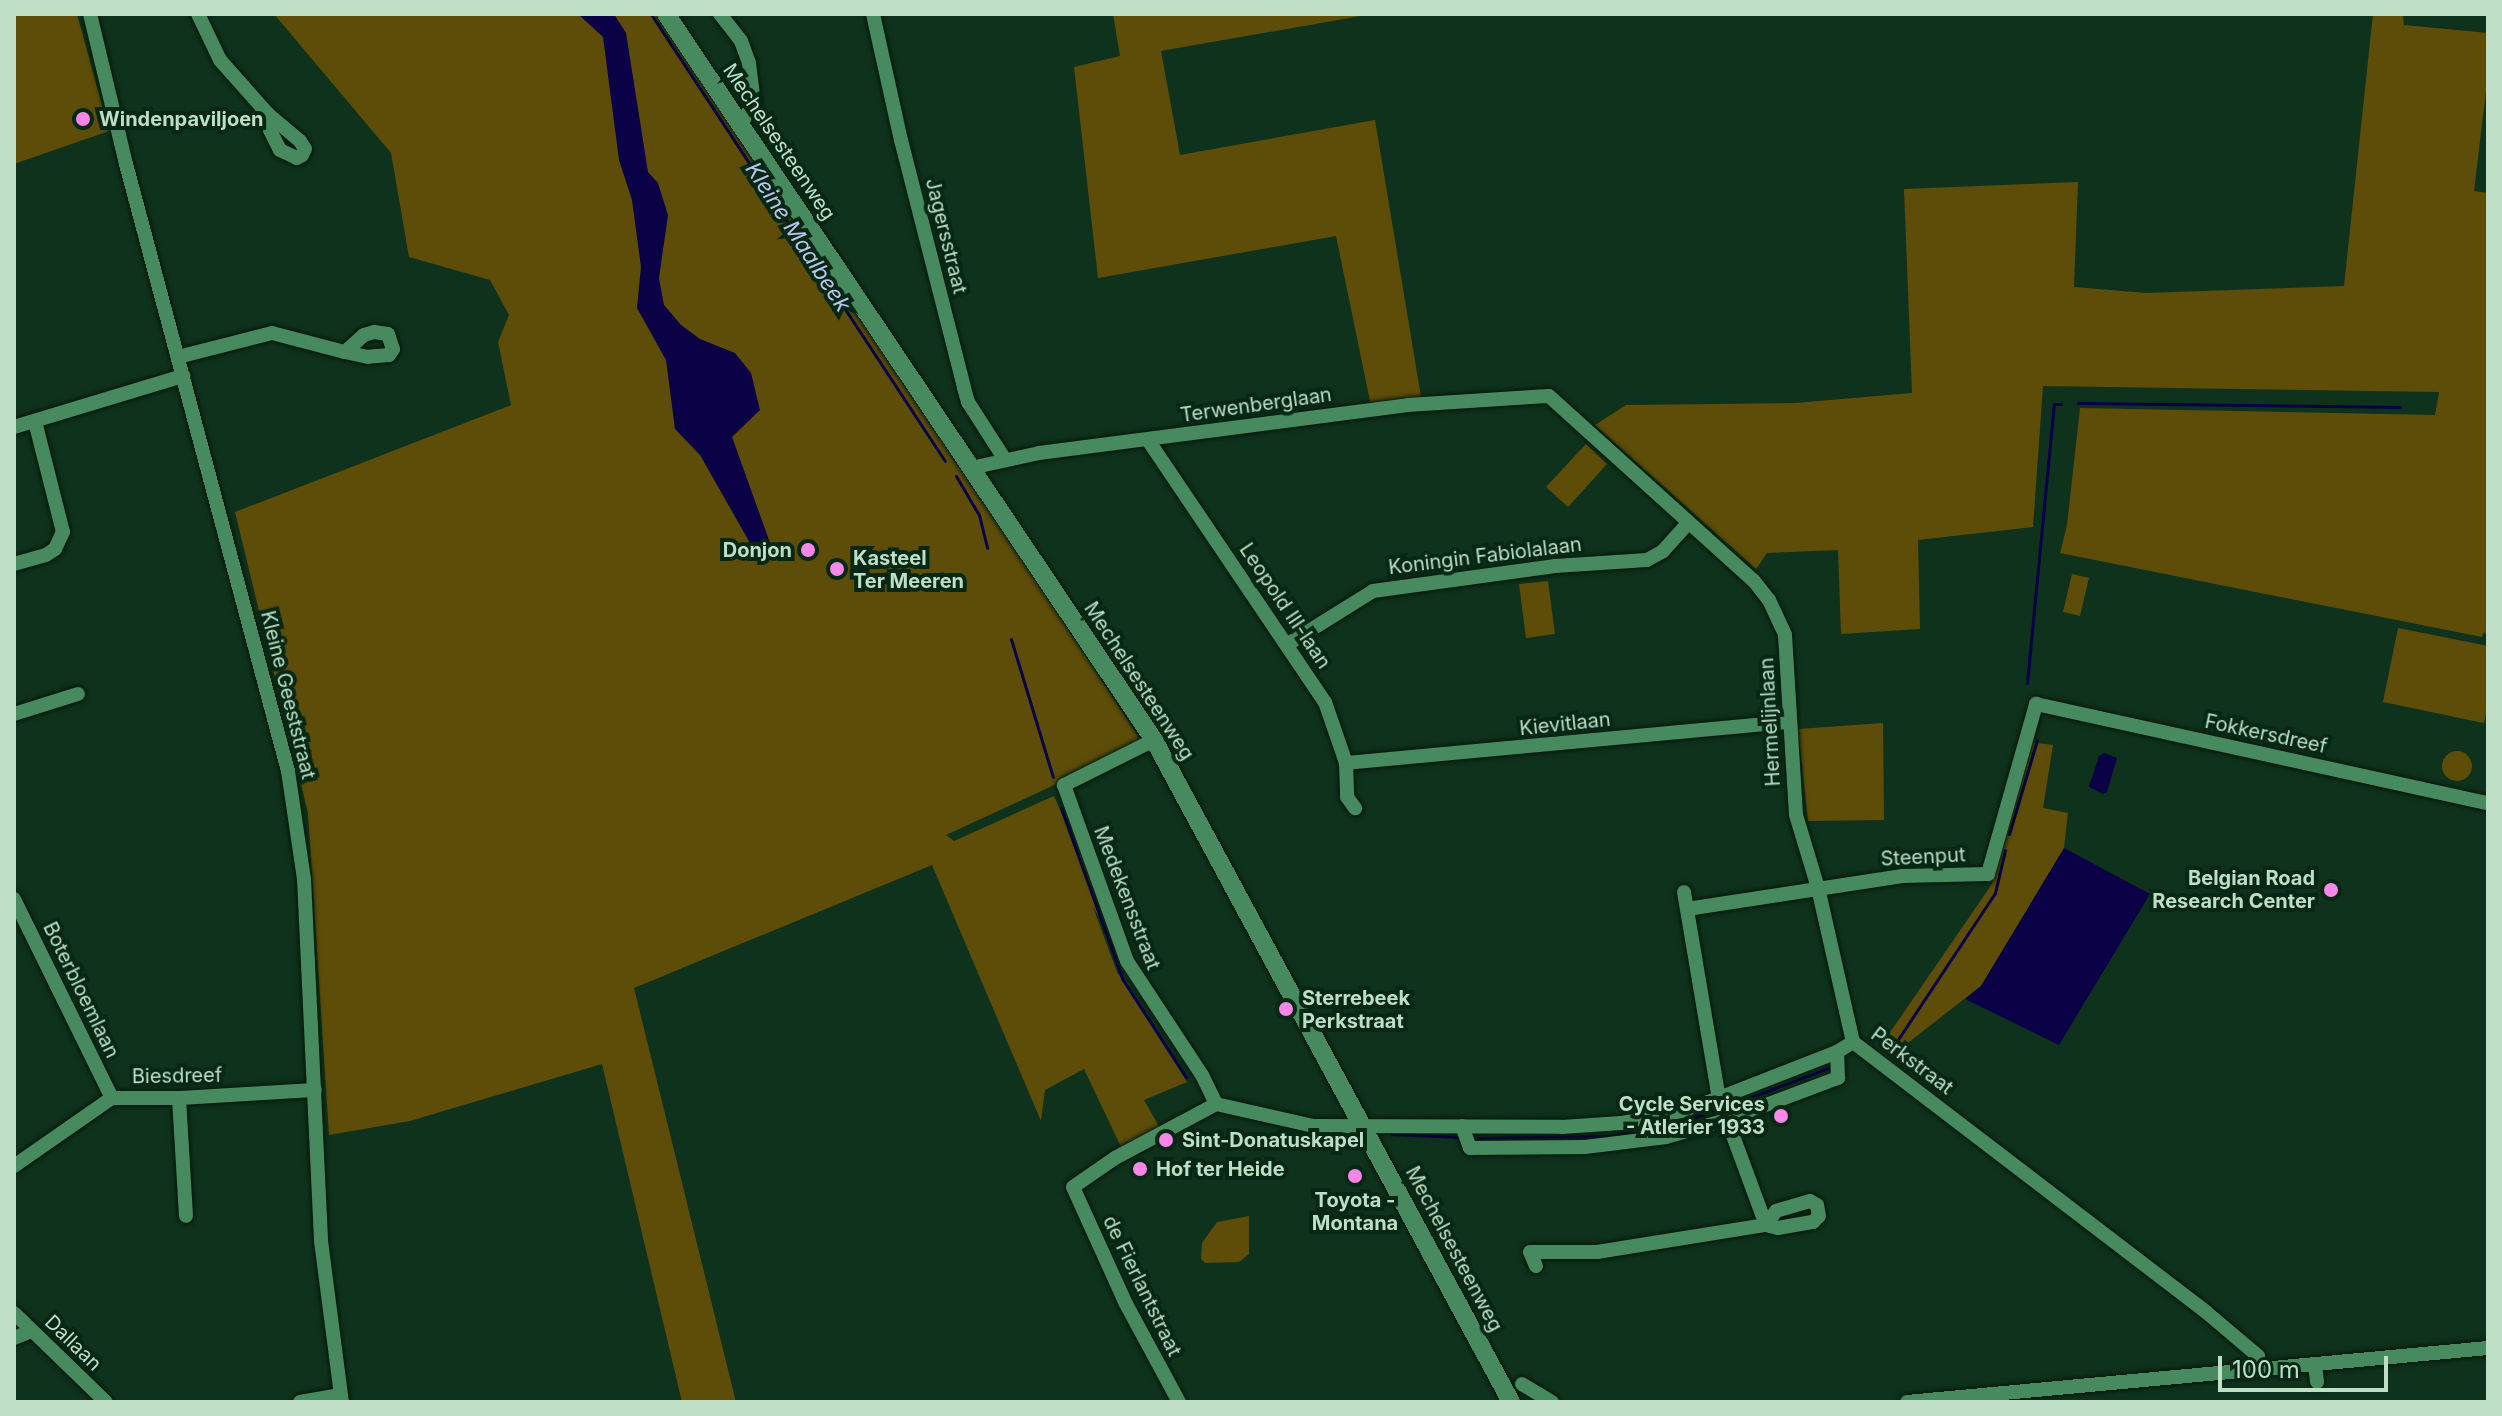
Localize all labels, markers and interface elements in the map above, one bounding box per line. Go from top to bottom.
street label: Mechelsesteenweg [718,59,840,225]
place label: Windenpaviljoen [99,107,264,131]
marker: Windenpaviljoen [74,110,92,128]
water label: Kleine Maalbeek [740,157,856,317]
street label: Jagersstraat [920,176,972,296]
street label: Terwenberglaan [1179,382,1333,428]
street label: Koningin Fabiolalaan [1387,532,1583,580]
place label: Donjon [723,538,792,562]
street label: Leopold III-laan [1234,539,1336,673]
marker: Donjon [799,541,817,559]
place label: Kasteel Ter Meeren [853,546,964,593]
marker: Kasteel Ter Meeren [828,560,846,578]
street label: Mechelsesteenweg [1079,597,1199,765]
street label: Kleine Geeststraat [255,608,321,782]
street label: Hermelijnlaan [1755,657,1785,787]
street label: Kievitlaan [1518,707,1612,741]
street label: Fokkersdreef [2203,709,2329,759]
street label: Medekensstraat [1089,823,1165,973]
street label: Steenput [1880,843,1966,871]
place label: Belgian Road Research Center [2152,866,2315,913]
marker: Belgian Road Research Center [2322,881,2340,899]
street label: Boterbloemlaan [38,918,124,1062]
place label: Sterrebeek Perkstraat [1302,986,1410,1033]
marker: Sterrebeek Perkstraat [1277,1000,1295,1018]
street label: Perkstraat [1866,1022,1958,1100]
street label: Biesdreef [132,1063,222,1089]
place label: Cycle Services - Atlerier 1933 [1619,1092,1765,1139]
marker: Cycle Services - Atlerier 1933 [1772,1107,1790,1125]
place label: Sint-Donatuskapel [1182,1128,1364,1152]
marker: Sint-Donatuskapel [1157,1131,1175,1149]
place label: Hof ter Heide [1156,1157,1285,1181]
marker: Hof ter Heide [1131,1160,1149,1178]
street label: Mechelsesteenweg [1400,1162,1508,1336]
marker: Toyota - Montana [1346,1167,1364,1185]
place label: Toyota - Montana [1312,1188,1398,1235]
street label: de Fierlantstraat [1098,1212,1186,1360]
street label: Dallaan [40,1310,106,1376]
scale bar [2222,1340,2392,1390]
text: 100 m [2232,1355,2300,1384]

